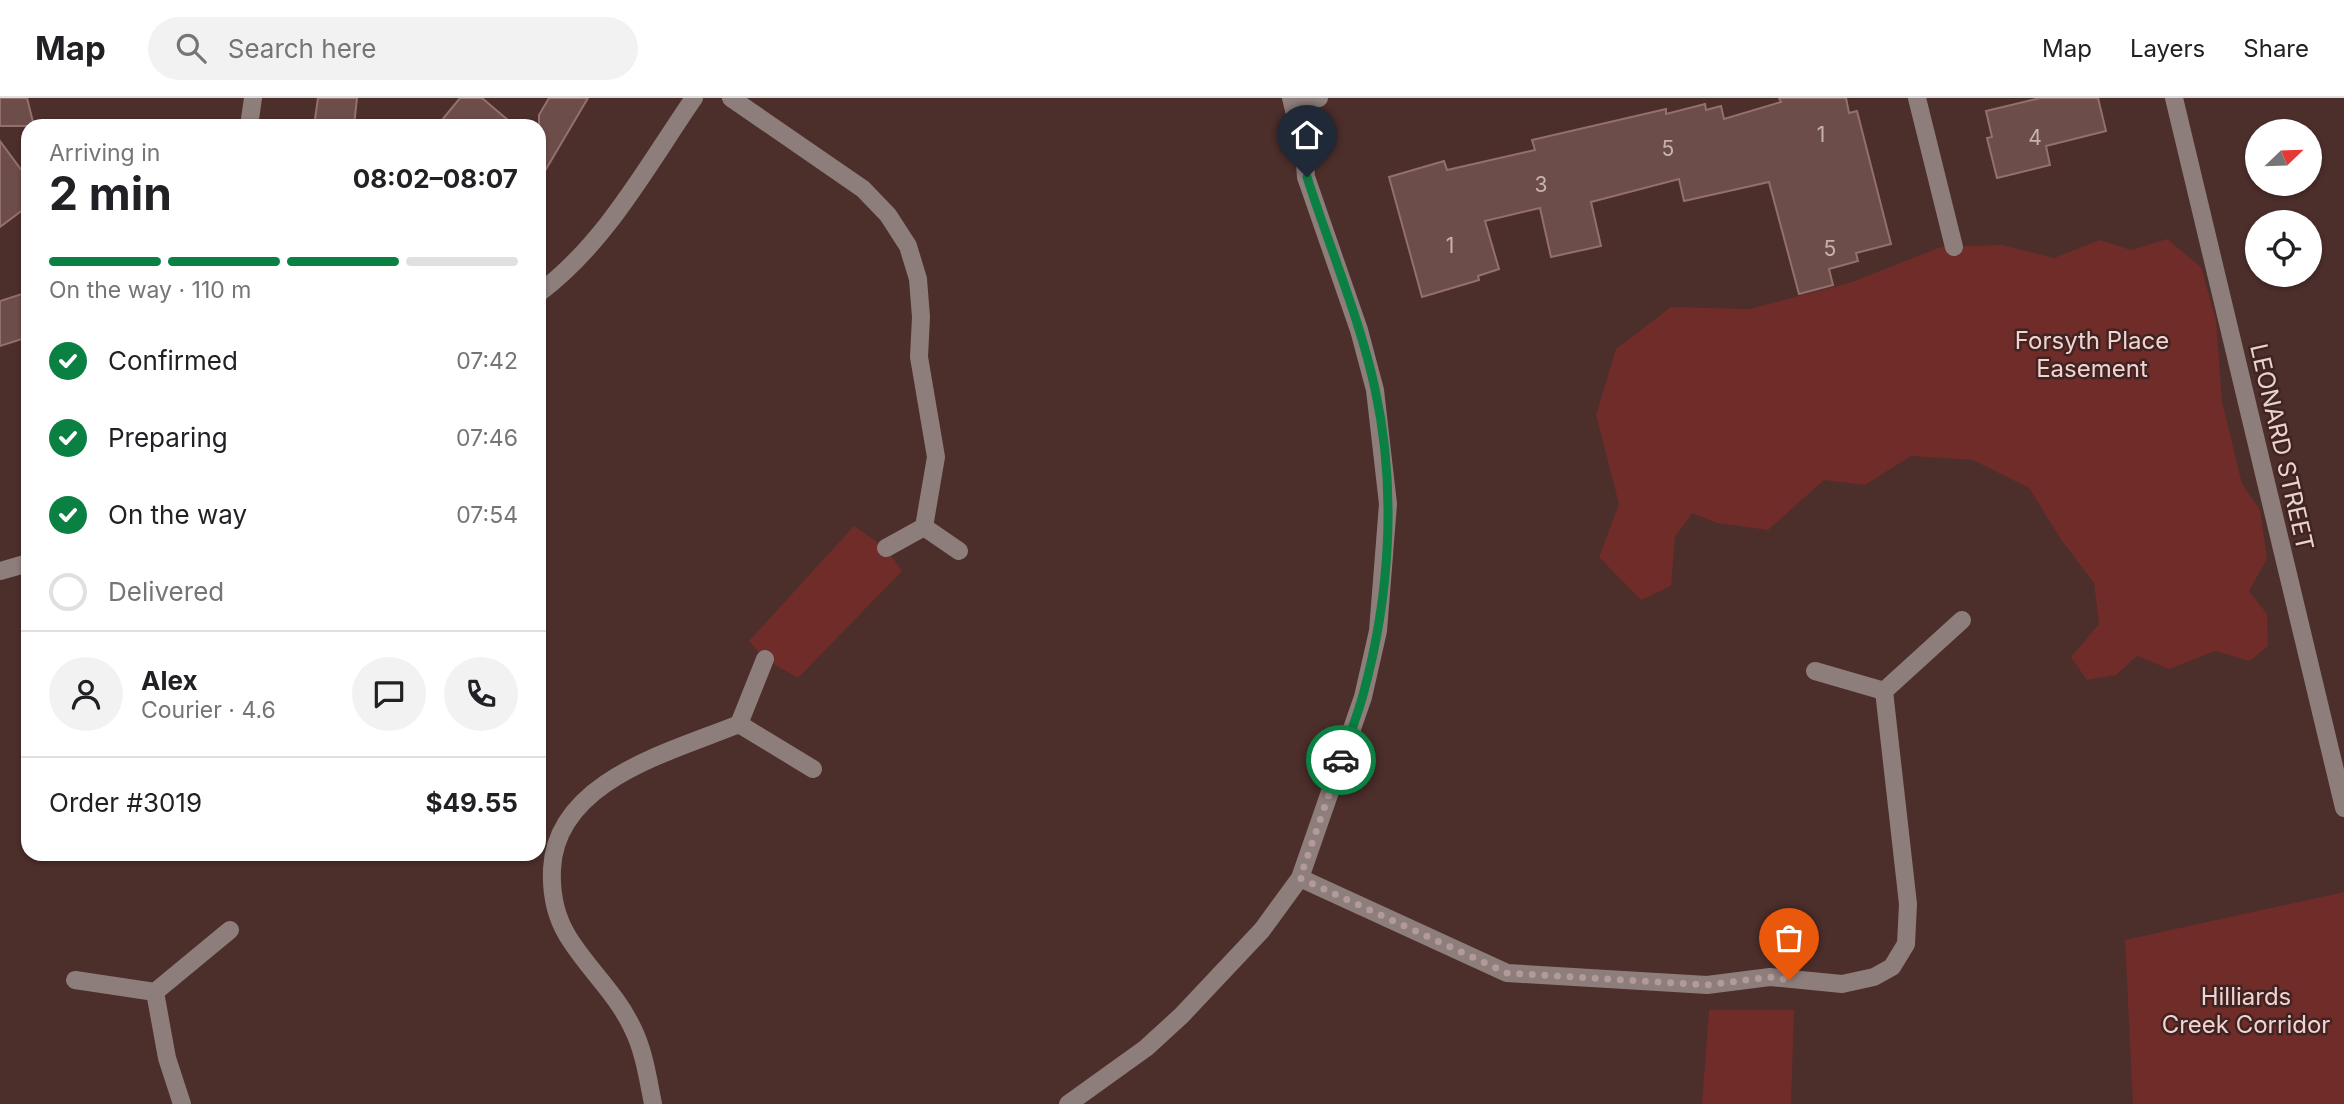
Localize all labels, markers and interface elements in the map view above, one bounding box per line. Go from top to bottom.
search box [148,17,638,80]
text: Map [35,28,106,68]
icon: search [172,29,210,67]
text: Search here [228,33,376,64]
text: Map [2042,34,2092,63]
text: Layers [2130,34,2205,63]
text: Share [2243,34,2309,63]
pin [1277,105,1337,177]
icon: home [1288,116,1326,154]
north arrow [2245,119,2322,196]
map controls [2245,119,2322,287]
house number: 1 [1817,122,1825,147]
house number: 4 [2028,125,2042,150]
house number: 5 [1662,136,1674,161]
text: Arriving in [49,139,160,167]
text: 08:02–08:07 [353,163,518,194]
text: 2 min [49,165,172,221]
house number: 3 [1535,172,1547,197]
button: locate [2245,210,2322,287]
house number: 1 [1446,233,1454,258]
house number: 5 [1824,236,1836,261]
text: On the way · 110 m [49,276,251,304]
park label: Forsyth Place Easement [2015,326,2169,383]
street label: LEONARD STREET [2244,341,2320,553]
icon: check [49,342,87,380]
text: Confirmed [108,345,238,376]
text: 07:42 [456,347,518,375]
icon: check [49,419,87,457]
text: Preparing [108,422,228,453]
text: 07:46 [456,424,518,452]
icon: check [49,496,87,534]
text: On the way [108,499,247,530]
text: 07:54 [456,501,518,529]
text: Delivered [108,576,224,607]
button: person [49,657,123,731]
button: chat [352,657,426,731]
button: phone [444,657,518,731]
text: Alex [141,665,198,696]
text: Courier · 4.6 [141,696,276,724]
courier [1306,725,1376,795]
icon: car [1322,741,1360,779]
text: Order #3019 [49,787,202,818]
text: $49.55 [426,787,518,818]
pin [1759,908,1819,980]
icon: bag [1770,919,1808,957]
park label: Hilliards Creek Corridor [2162,982,2330,1039]

